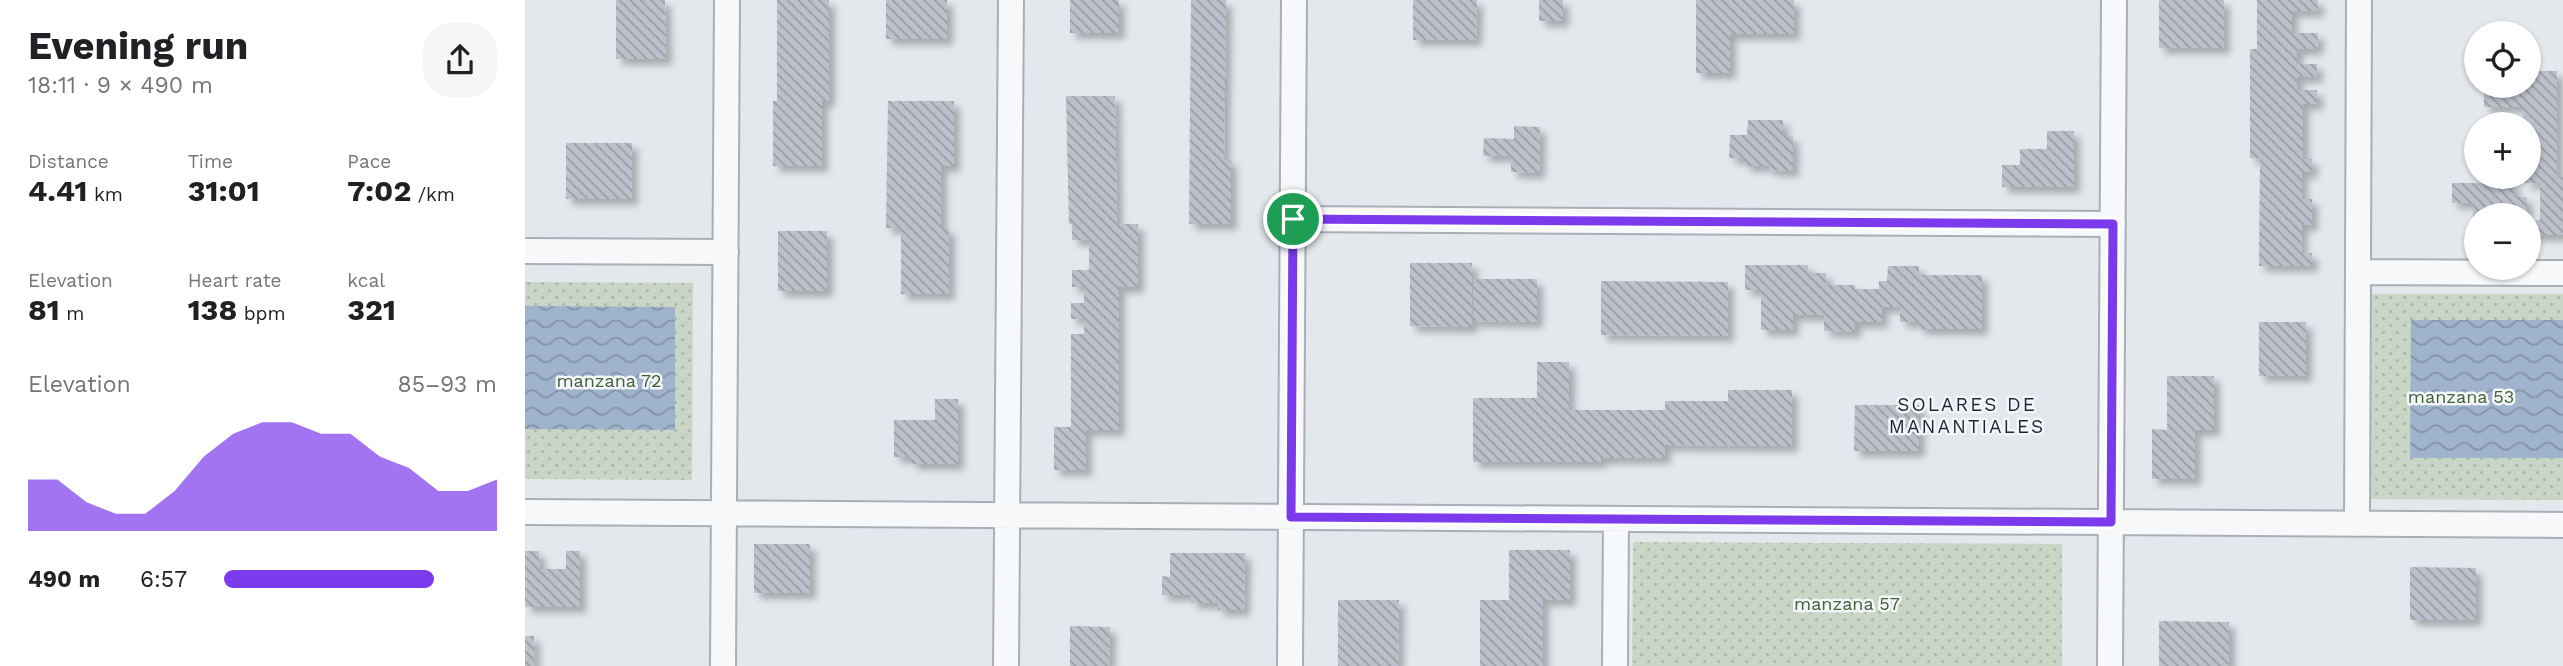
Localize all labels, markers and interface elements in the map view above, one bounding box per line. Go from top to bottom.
map controls [2464,21,2541,280]
button: locate [2464,21,2541,98]
button: share [423,23,497,97]
text: Evening run [28,24,248,68]
text: 18:11 · 9 × 490 m [28,72,213,99]
button: + [2464,112,2541,189]
text: Distance [28,150,109,173]
text: Time [188,150,233,173]
text: Pace [347,150,391,173]
text: 4.41 [28,173,87,208]
text: 31:01 [188,173,260,208]
text: 7:02 [347,173,411,208]
text: km [87,183,123,206]
text: /km [411,183,455,206]
pin [1263,189,1323,249]
icon: arrive [1274,200,1312,238]
button: − [2464,203,2541,280]
text: Elevation [28,269,113,292]
text: Heart rate [188,269,282,292]
text: kcal [347,269,385,292]
text: 81 [28,292,60,327]
text: 138 [188,292,237,327]
text: 321 [347,292,396,327]
text: m [60,302,84,325]
text: bpm [237,302,286,325]
park label: manzana 72 [556,370,662,391]
text: Elevation [28,371,131,398]
text: 85–93 m [398,371,497,398]
park label: manzana 53 [2408,386,2514,407]
district label: SOLARES DE MANANTIALES [1889,393,2045,438]
text: 490 m [28,566,100,593]
text: 6:57 [140,566,187,593]
park label: manzana 57 [1794,593,1900,614]

